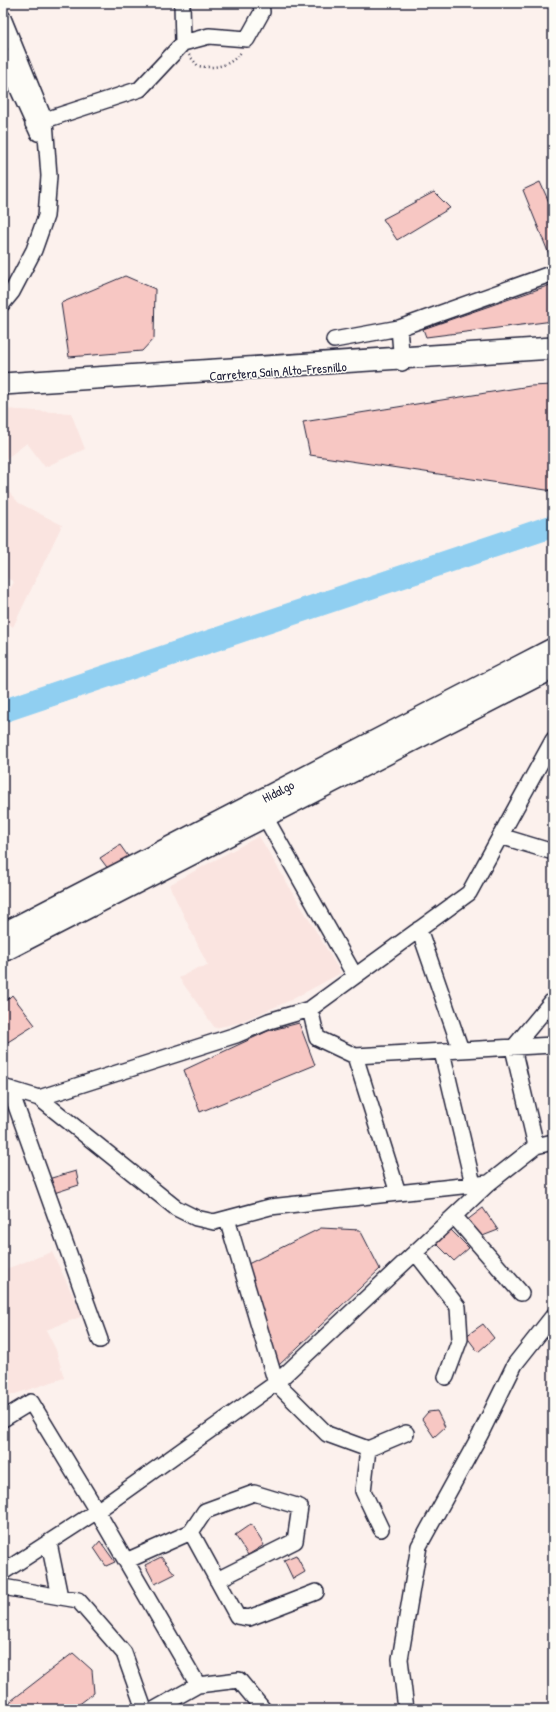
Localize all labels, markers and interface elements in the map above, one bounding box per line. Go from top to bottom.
street label: Carretera Sain Alto-Fresnillo [209,357,347,385]
street label: Hidalgo [259,775,297,807]

